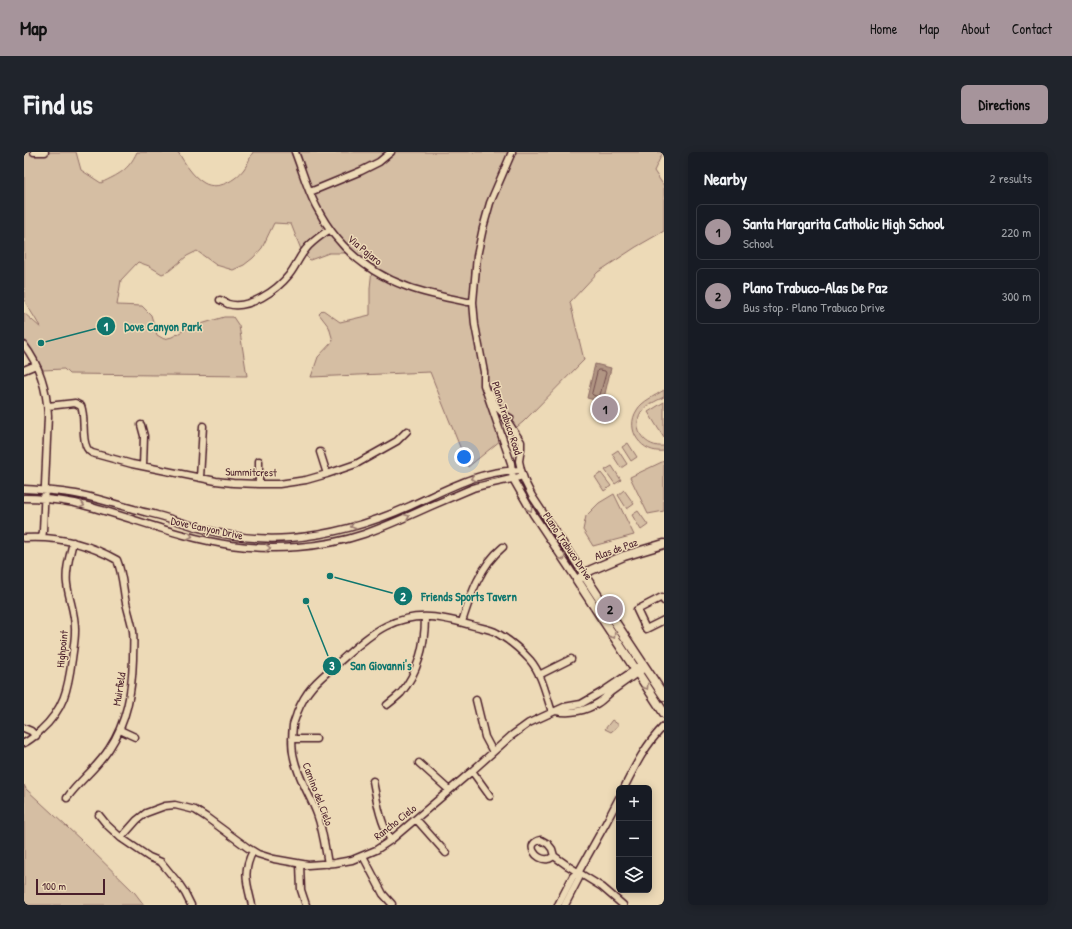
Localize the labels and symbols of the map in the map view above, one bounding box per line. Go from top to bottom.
street label: Via Pajaro [345,232,386,269]
callout: Dove Canyon Park [96,314,210,338]
text: 1 [104,318,109,335]
text: Dove Canyon Park [124,318,202,336]
street label: Plano Trabuco Road [489,380,526,457]
pin: 1 [592,394,618,424]
your location [454,447,474,467]
street label: Summitcrest [225,465,277,479]
one-way arrow [470,474,477,482]
one-way arrow [79,501,86,509]
one-way arrow [525,505,532,512]
street label: Plano Trabuco Drive [540,509,596,583]
one-way arrow [404,513,411,521]
street label: Dove Canyon Drive [170,514,245,543]
one-way arrow [349,521,356,530]
one-way arrow [186,532,193,540]
street label: Alas de Paz [593,535,640,563]
one-way arrow [265,543,271,552]
one-way arrow [558,554,565,561]
callout: Friends Sports Tavern [393,584,525,608]
text: 2 [400,588,406,605]
text: Friends Sports Tavern [420,588,517,606]
pin: 2 [597,594,623,624]
street label: Highpoint [53,629,71,668]
one-way arrow [609,632,616,639]
callout: San Giovanni's [322,654,420,678]
text: 3 [329,657,335,674]
text: San Giovanni's [350,657,412,674]
street label: Muirfield [109,671,129,707]
one-way arrow [641,683,649,690]
street label: Camino del Cielo [300,760,337,828]
street label: Rancho Cielo [371,801,420,843]
scale bar [36,877,105,896]

